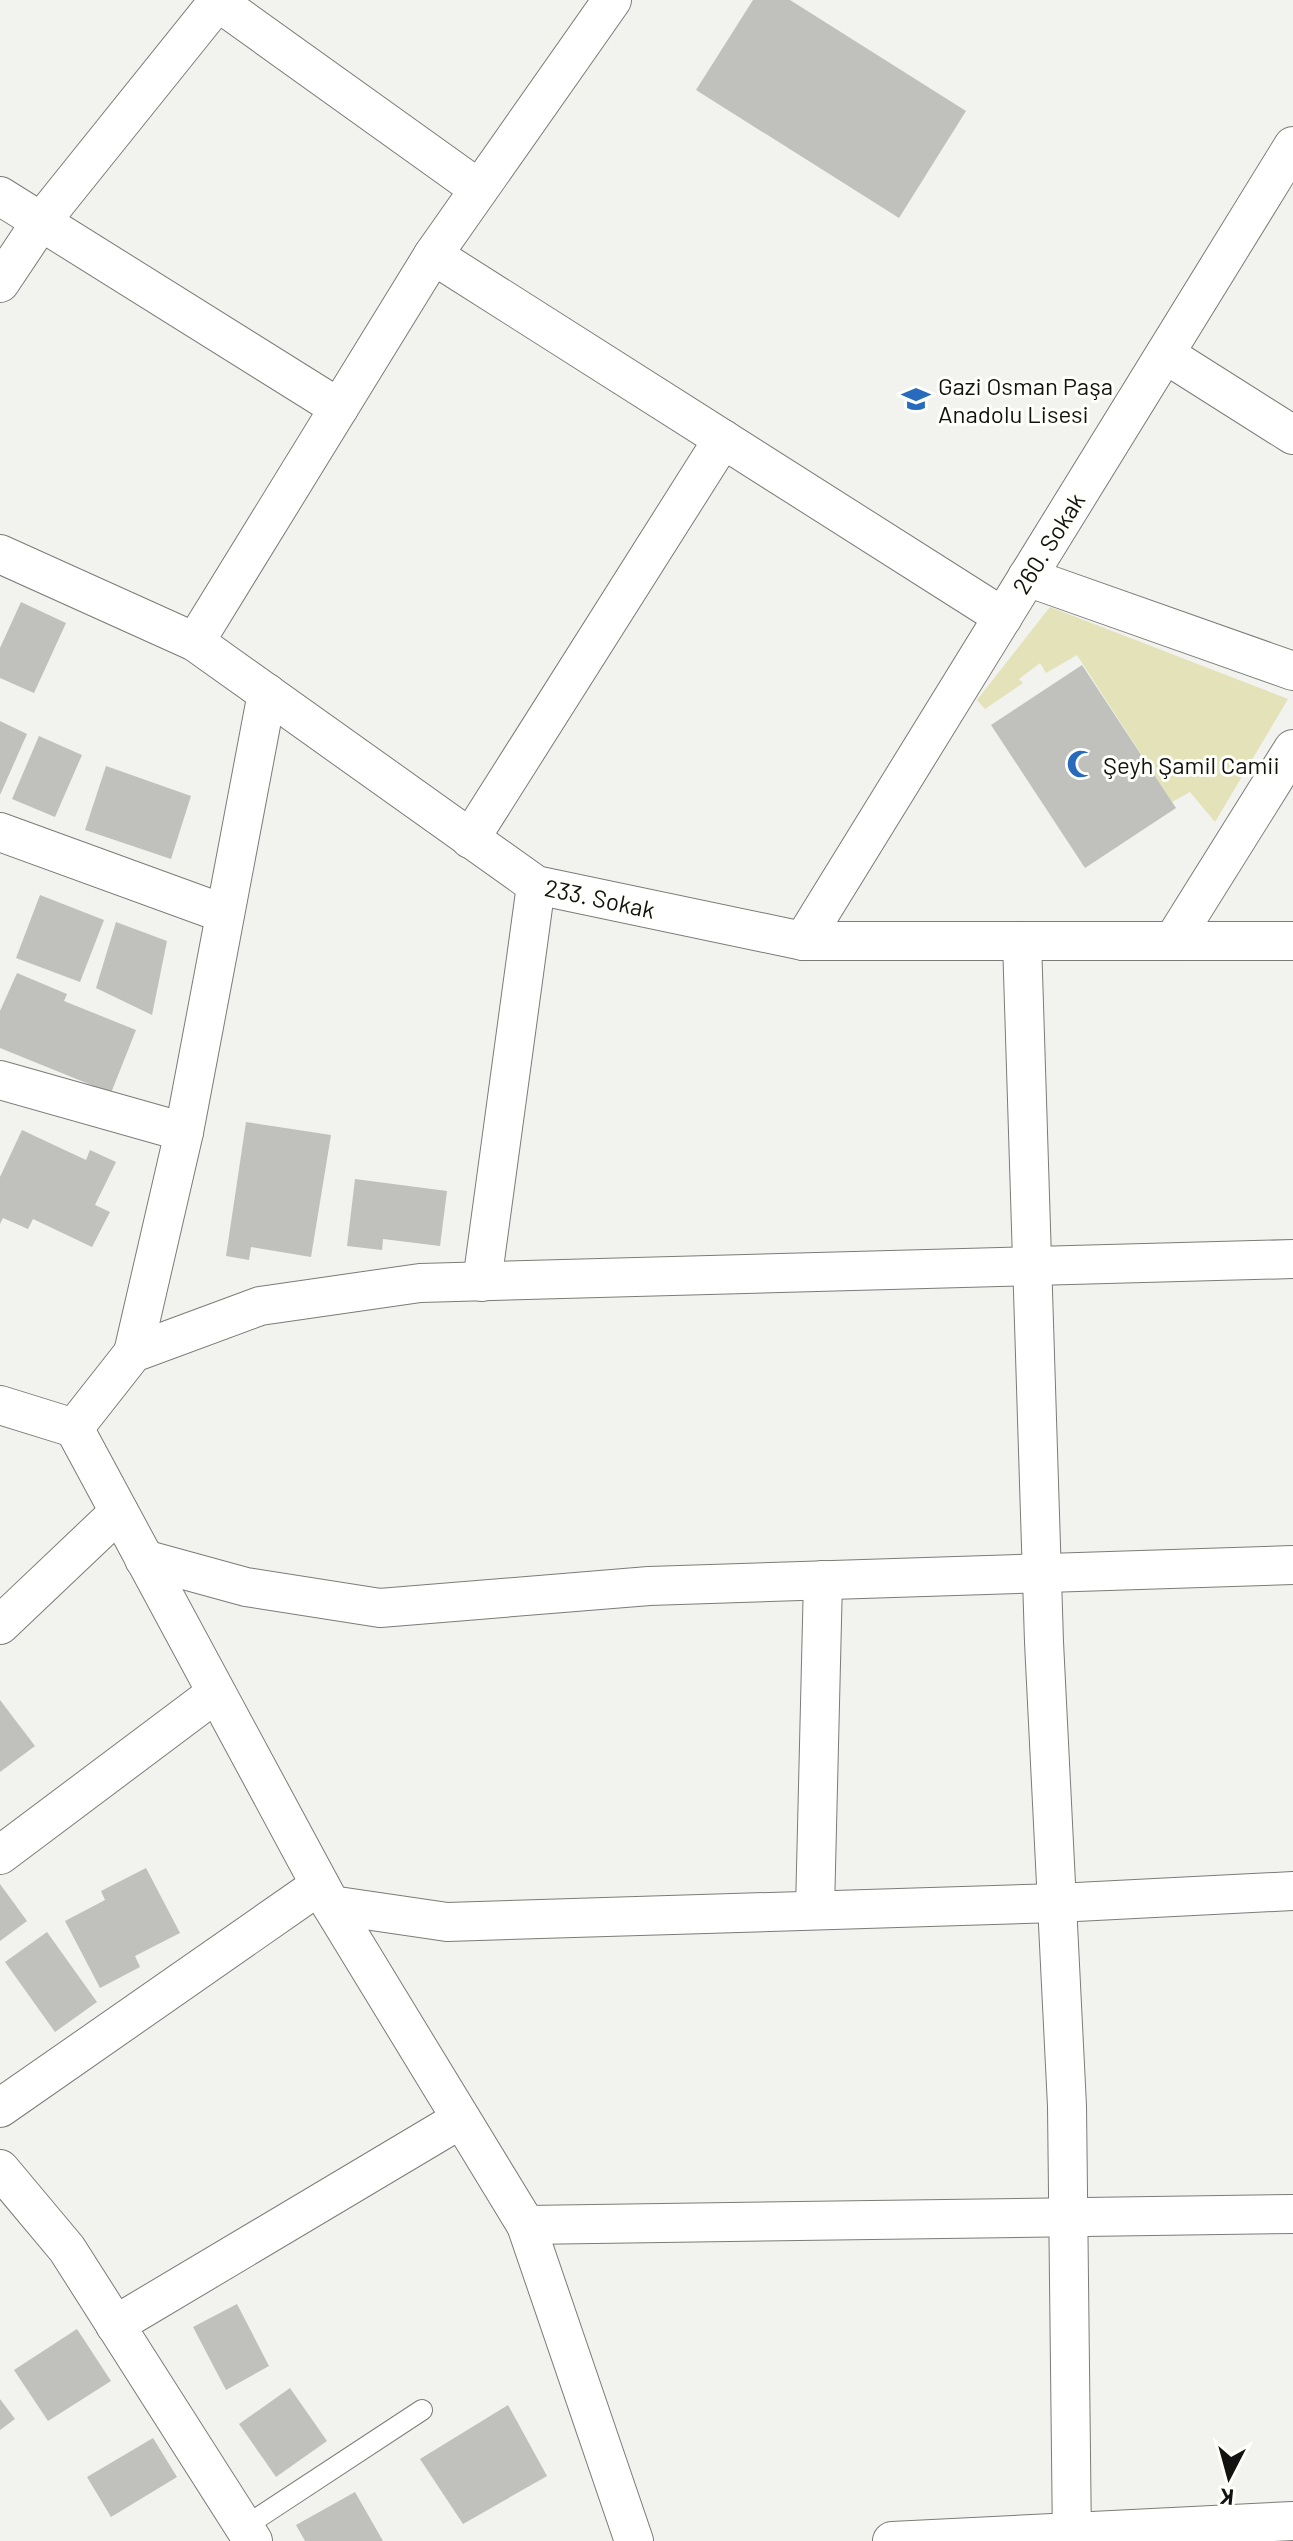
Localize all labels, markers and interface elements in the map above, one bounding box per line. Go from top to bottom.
place label: Gazi Osman Paşa Anadolu Lisesi [938,371,1113,428]
school or university icon: Gazi Osman Paşa Anadolu Lisesi [901,384,931,414]
street label: 260. Sokak [1006,487,1090,599]
mosque icon: Şeyh Şamil Camii [1066,749,1096,779]
place label: Şeyh Şamil Camii [1103,750,1280,779]
street label: 233. Sokak [542,872,658,924]
north arrow [1189,2437,1269,2517]
text: K [1218,2484,1235,2512]

